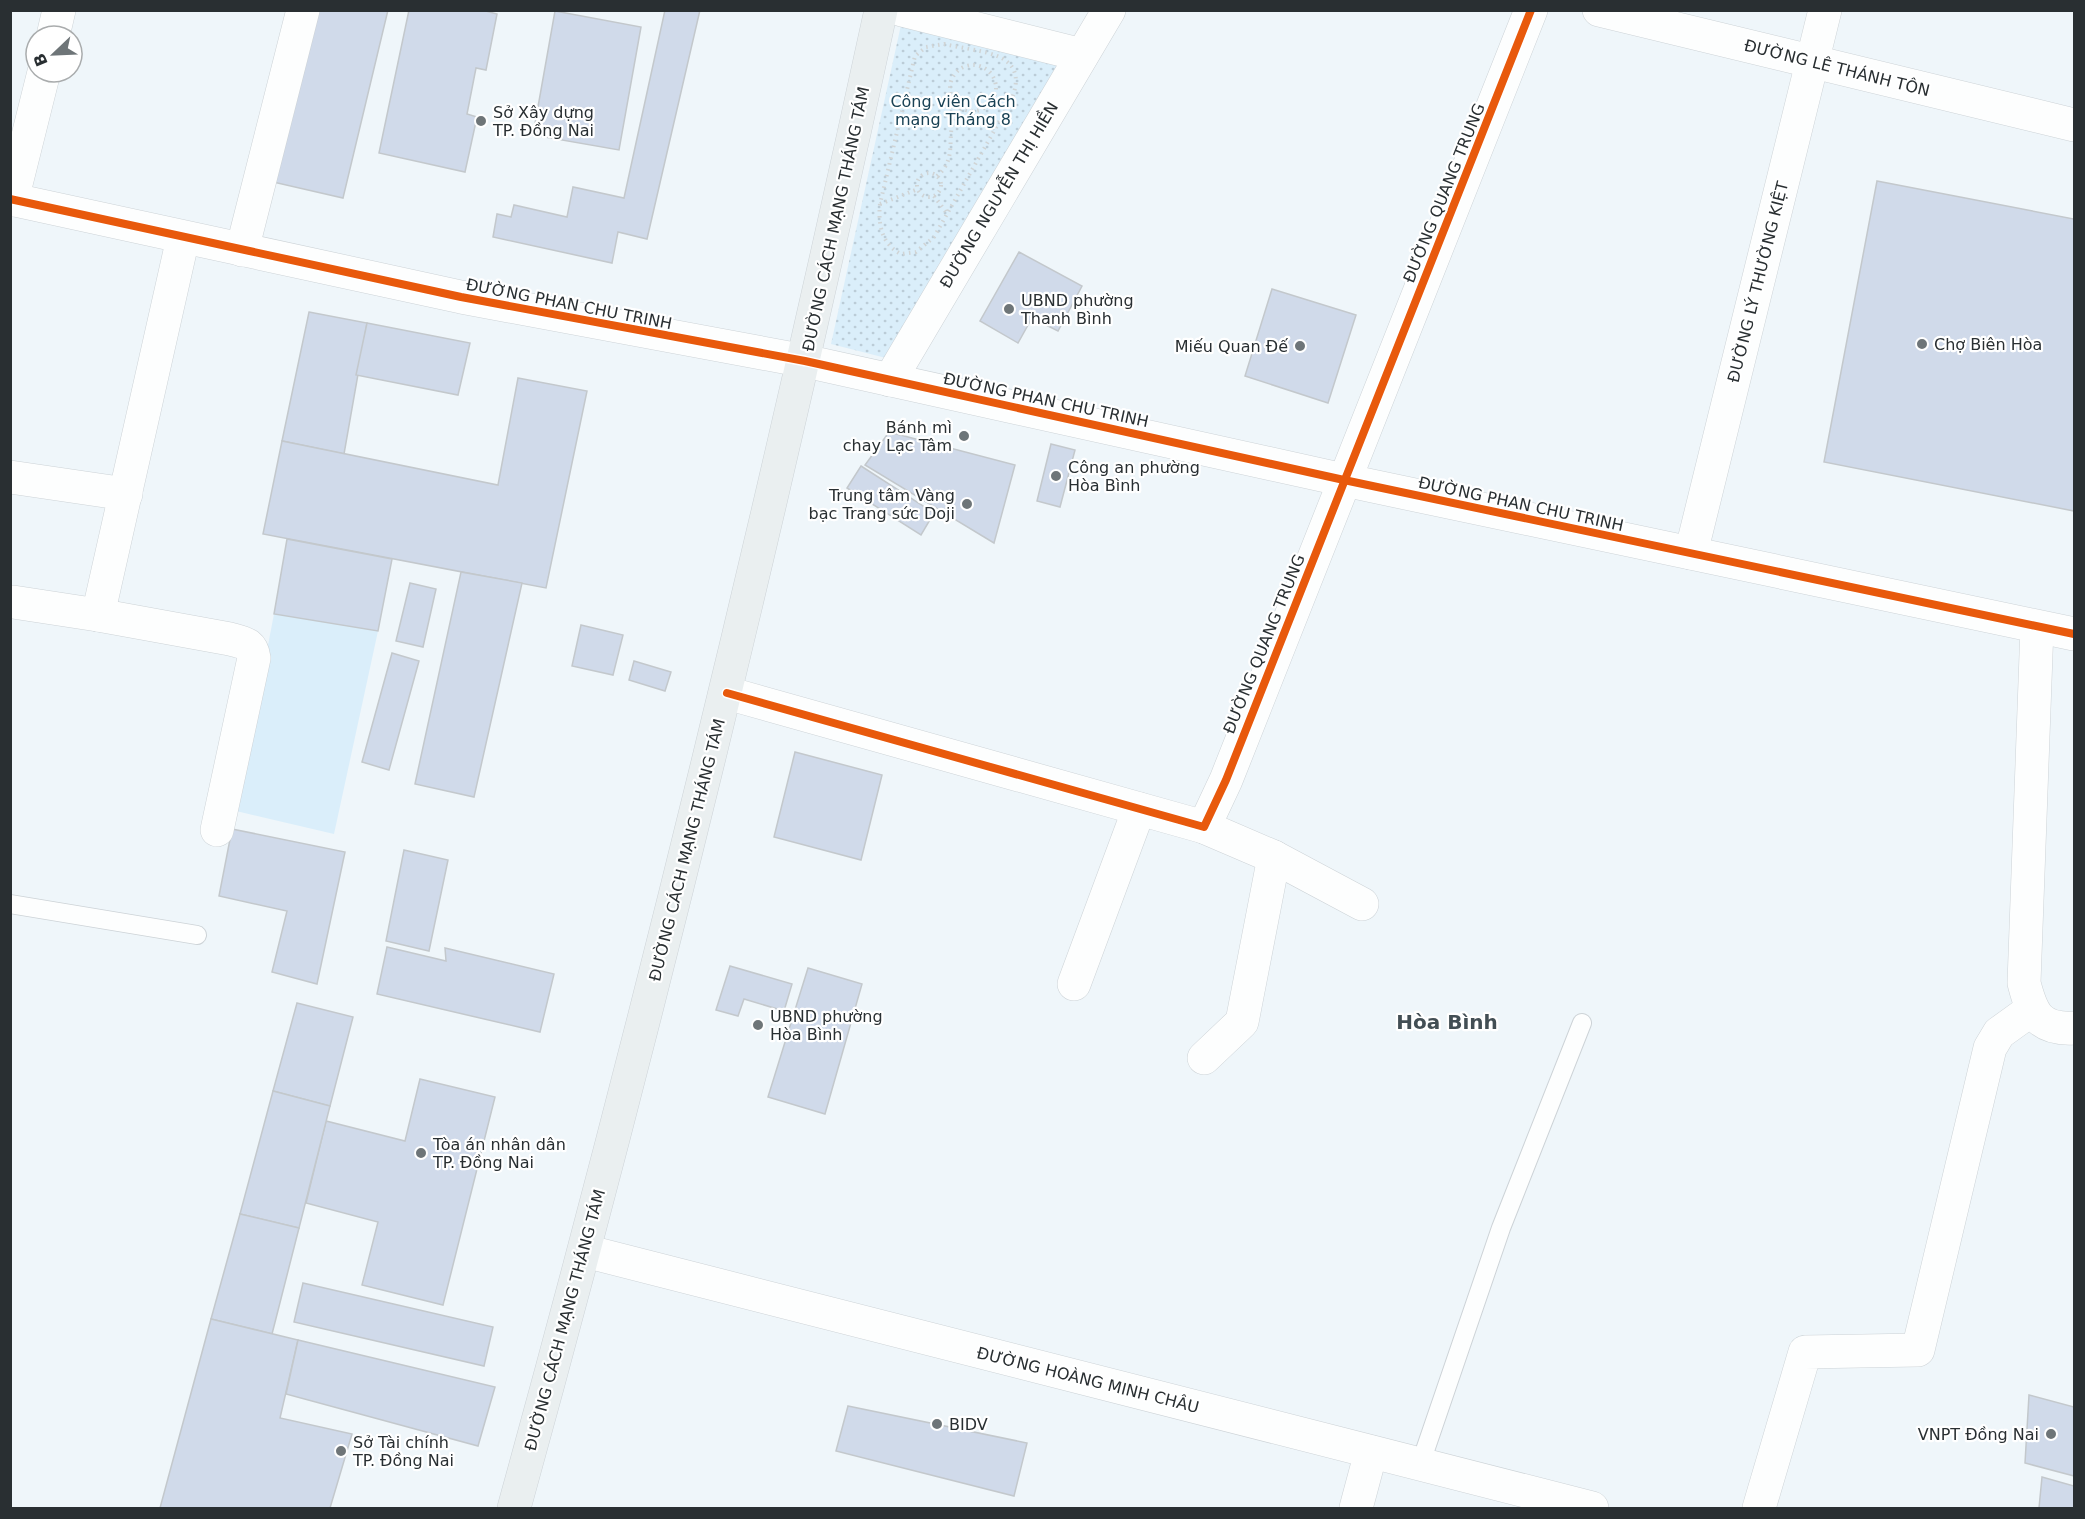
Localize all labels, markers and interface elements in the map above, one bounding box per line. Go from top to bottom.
north arrow [24,24,84,84]
street label: ĐƯỜNG LÊ THÁNH TÔN [1742,36,1932,100]
text: B [30,50,52,69]
street label: ĐƯỜNG CÁCH MẠNG THÁNG TÁM [799,85,873,353]
park label: Công viên Cách mạng Tháng 8 [890,92,1016,129]
street label: ĐƯỜNG NGUYỄN THỊ HIỀN [934,98,1062,291]
street label: ĐƯỜNG QUANG TRUNG [1399,100,1489,286]
place label: Sở Xây dựng TP. Đồng Nai [492,103,594,140]
marker: Sở Xây dựng TP. Đồng Nai [474,114,488,128]
street label: ĐƯỜNG LÝ THƯỜNG KIỆT [1724,179,1792,384]
street label: ĐƯỜNG PHAN CHU TRINH [464,275,674,333]
place label: UBND phường Thanh Bình [1020,291,1134,328]
marker: UBND phường Thanh Bình [1002,302,1016,316]
place label: Chợ Biên Hòa [1934,335,2042,354]
place label: Miếu Quan Đế [1175,337,1288,356]
marker: Chợ Biên Hòa [1915,337,1929,351]
marker: Miếu Quan Đế [1293,339,1307,353]
street label: ĐƯỜNG PHAN CHU TRINH [942,369,1150,431]
place label: Bánh mì chay Lạc Tâm [843,418,952,455]
marker: Bánh mì chay Lạc Tâm [957,429,971,443]
place label: Công an phường Hòa Bình [1068,458,1200,495]
marker: Công an phường Hòa Bình [1049,469,1063,483]
street label: ĐƯỜNG PHAN CHU TRINH [1417,473,1625,535]
place label: Trung tâm Vàng bạc Trang sức Doji [809,486,955,523]
marker: Trung tâm Vàng bạc Trang sức Doji [960,497,974,511]
street label: ĐƯỜNG QUANG TRUNG [1219,551,1309,737]
street label: ĐƯỜNG CÁCH MẠNG THÁNG TÁM [645,717,729,983]
place label: UBND phường Hòa Bình [770,1007,883,1044]
district label: Hòa Bình [1396,1010,1498,1034]
marker: UBND phường Hòa Bình [751,1018,765,1032]
place label: Tòa án nhân dân TP. Đồng Nai [432,1135,566,1172]
marker: Tòa án nhân dân TP. Đồng Nai [414,1146,428,1160]
street label: ĐƯỜNG CÁCH MẠNG THÁNG TÁM [521,1187,609,1453]
street label: ĐƯỜNG HOÀNG MINH CHÂU [975,1343,1201,1417]
place label: BIDV [949,1415,988,1434]
marker: BIDV [930,1417,944,1431]
place label: VNPT Đồng Nai [1918,1425,2039,1444]
marker: VNPT Đồng Nai [2044,1427,2058,1441]
place label: Sở Tài chính TP. Đồng Nai [352,1433,454,1470]
marker: Sở Tài chính TP. Đồng Nai [334,1444,348,1458]

